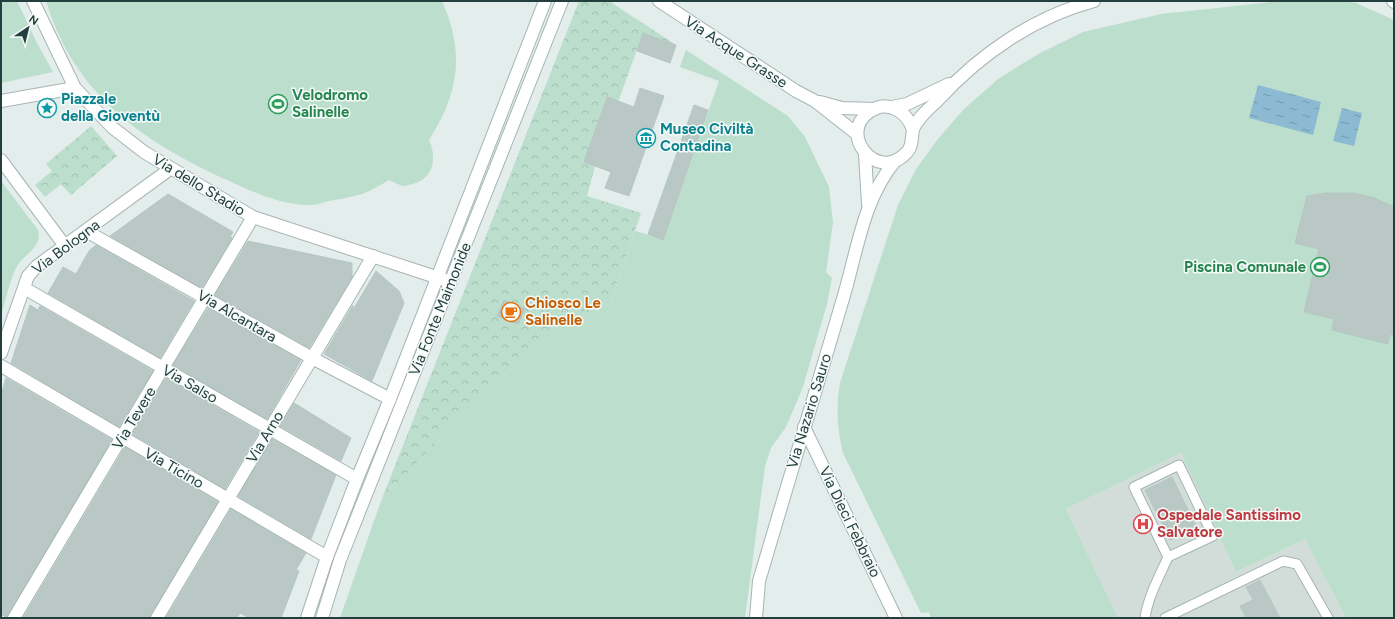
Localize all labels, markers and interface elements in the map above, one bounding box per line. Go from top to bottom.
north arrow [8,8,48,48]
text: N [26,12,41,28]
street label: Via Acque Grasse [681,12,791,92]
place label: Velodromo Salinelle [292,86,368,121]
place label: Piazzale della Gioventù [61,90,160,125]
sports icon: Velodromo Salinelle [267,93,289,115]
place icon: Piazzale della Gioventù [36,97,58,119]
place label: Museo Civiltà Contadina [660,120,754,155]
museum icon: Museo Civiltà Contadina [635,127,657,149]
street label: Via dello Stadio [149,150,249,220]
street label: Via Bologna [29,216,103,278]
street label: Via Fonte Maimonide [405,240,475,378]
sports icon: Piscina Comunale [1309,256,1331,278]
place label: Piscina Comunale [1184,258,1307,276]
street label: Via Alcantara [194,286,280,346]
place label: Chiosco Le Salinelle [525,294,602,329]
cafe icon: Chiosco Le Salinelle [500,301,522,323]
street label: Via Nazario Sauro [783,351,835,471]
street label: Via Salso [159,361,221,407]
street label: Via Tevere [108,384,160,452]
street label: Via Arno [242,407,288,466]
street label: Via Ticino [141,444,207,492]
street label: Via Dieci Febbraio [815,464,885,581]
place label: Ospedale Santissimo Salvatore [1157,506,1301,541]
hospital icon: Ospedale Santissimo Salvatore [1132,513,1154,535]

